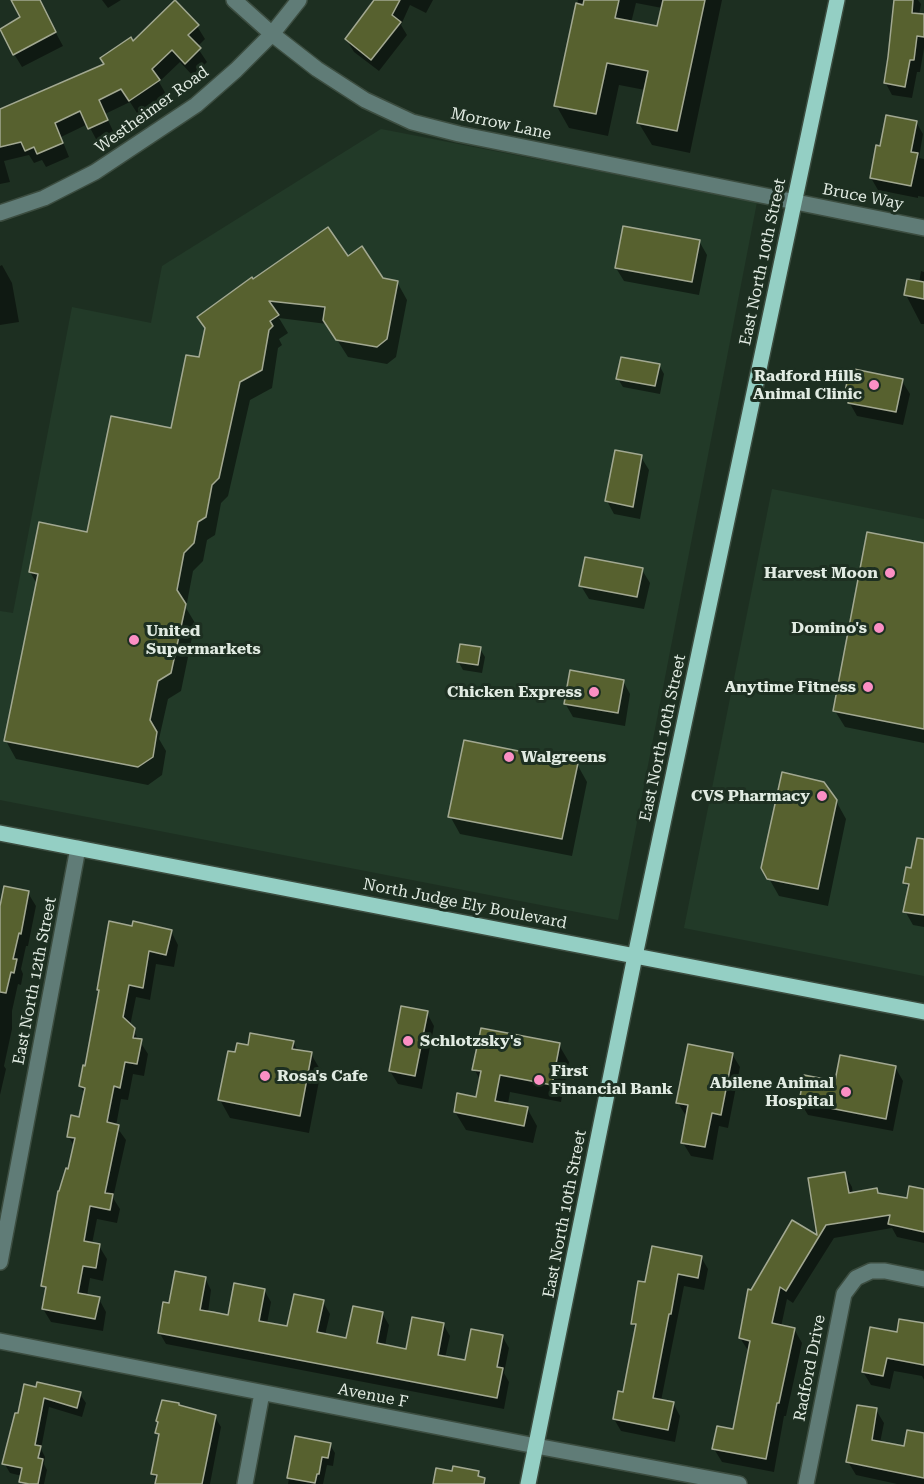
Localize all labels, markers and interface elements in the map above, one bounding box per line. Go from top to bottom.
street label: Westheimer Road [92,62,212,158]
street label: Morrow Lane [449,104,553,144]
street label: East North 10th Street [736,177,790,347]
street label: Bruce Way [821,180,905,214]
place label: Radford Hills Animal Clinic [753,366,862,404]
marker: Radford Hills Animal Clinic [867,378,881,392]
place label: Harvest Moon [764,563,878,583]
marker: Harvest Moon [883,566,897,580]
place label: Domino's [791,618,867,638]
place label: United Supermarkets [146,621,261,659]
marker: Domino's [872,621,886,635]
marker: United Supermarkets [127,633,141,647]
street label: East North 10th Street [636,653,690,823]
place label: Anytime Fitness [725,677,856,697]
marker: Anytime Fitness [861,680,875,694]
place label: Chicken Express [447,682,582,702]
marker: Chicken Express [587,685,601,699]
place label: Walgreens [521,747,606,767]
marker: Walgreens [502,750,516,764]
place label: CVS Pharmacy [691,786,810,806]
marker: CVS Pharmacy [815,789,829,803]
street label: North Judge Ely Boulevard [361,875,569,933]
street label: East North 12th Street [9,896,61,1066]
place label: Schlotzsky's [420,1031,521,1051]
marker: Schlotzsky's [401,1034,415,1048]
place label: First Financial Bank [551,1061,673,1099]
place label: Rosa's Cafe [277,1066,368,1086]
marker: Rosa's Cafe [258,1069,272,1083]
marker: First Financial Bank [532,1073,546,1087]
place label: Abilene Animal Hospital [710,1073,834,1111]
marker: Abilene Animal Hospital [839,1085,853,1099]
street label: East North 10th Street [539,1129,591,1299]
street label: Radford Drive [790,1313,830,1423]
street label: Avenue F [336,1380,410,1412]

